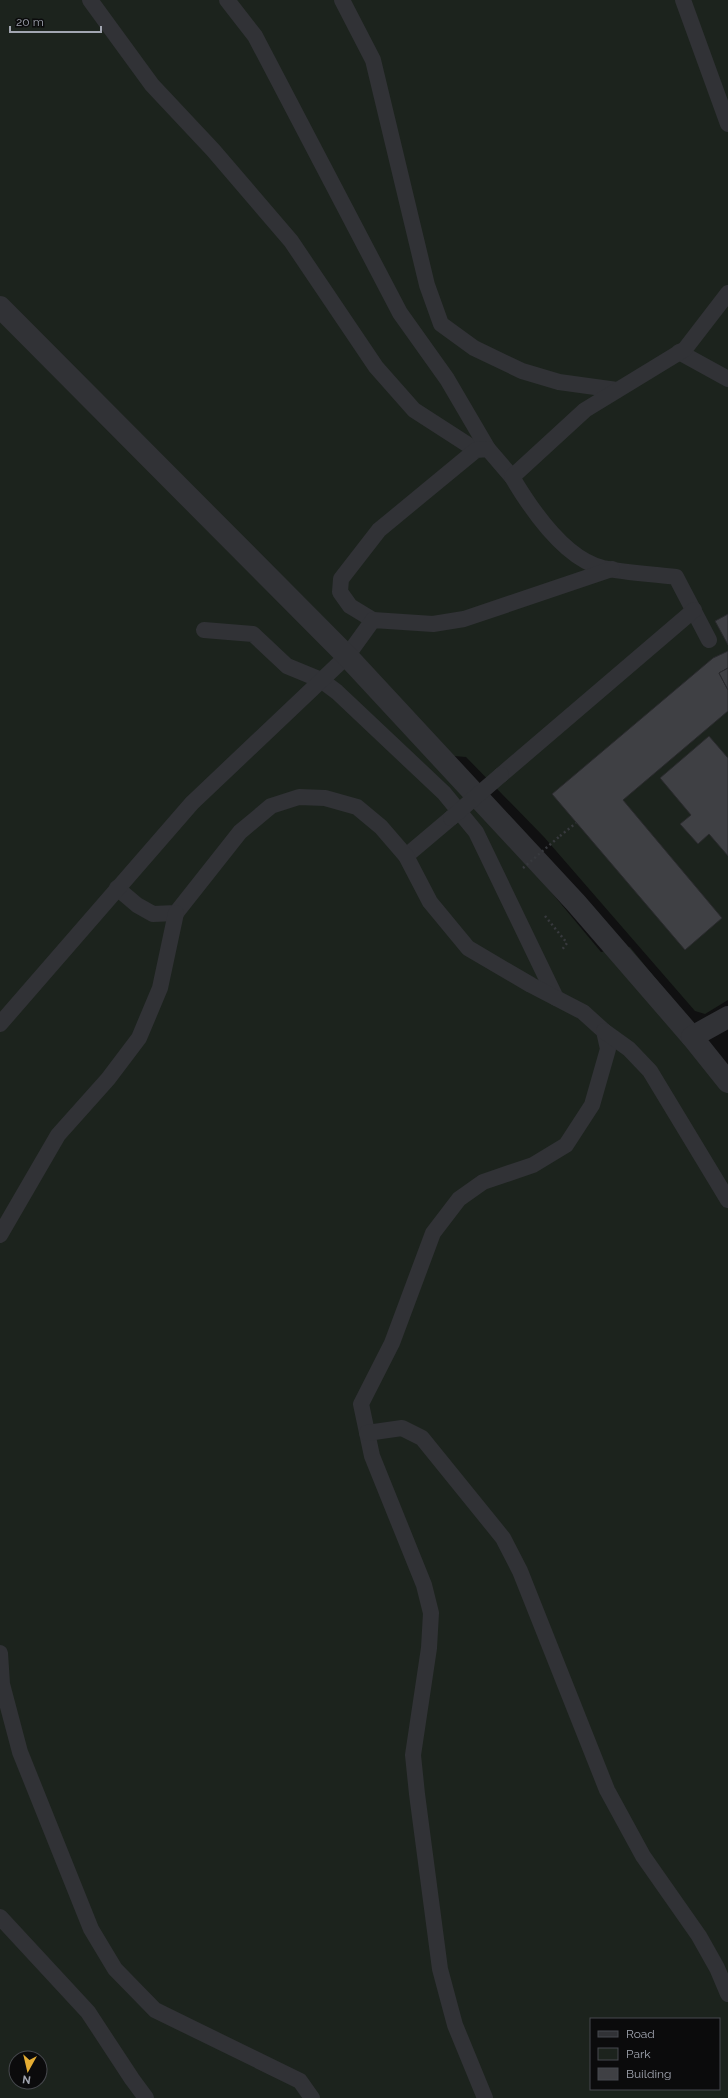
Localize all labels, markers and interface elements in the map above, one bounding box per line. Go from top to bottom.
scale bar [10,8,101,34]
text: 20 m [16,15,44,29]
legend [590,2018,720,2090]
text: Road [626,2027,655,2041]
text: Park [626,2047,651,2061]
north arrow [8,2050,48,2090]
text: Building [626,2067,672,2081]
text: N [22,2072,32,2086]

